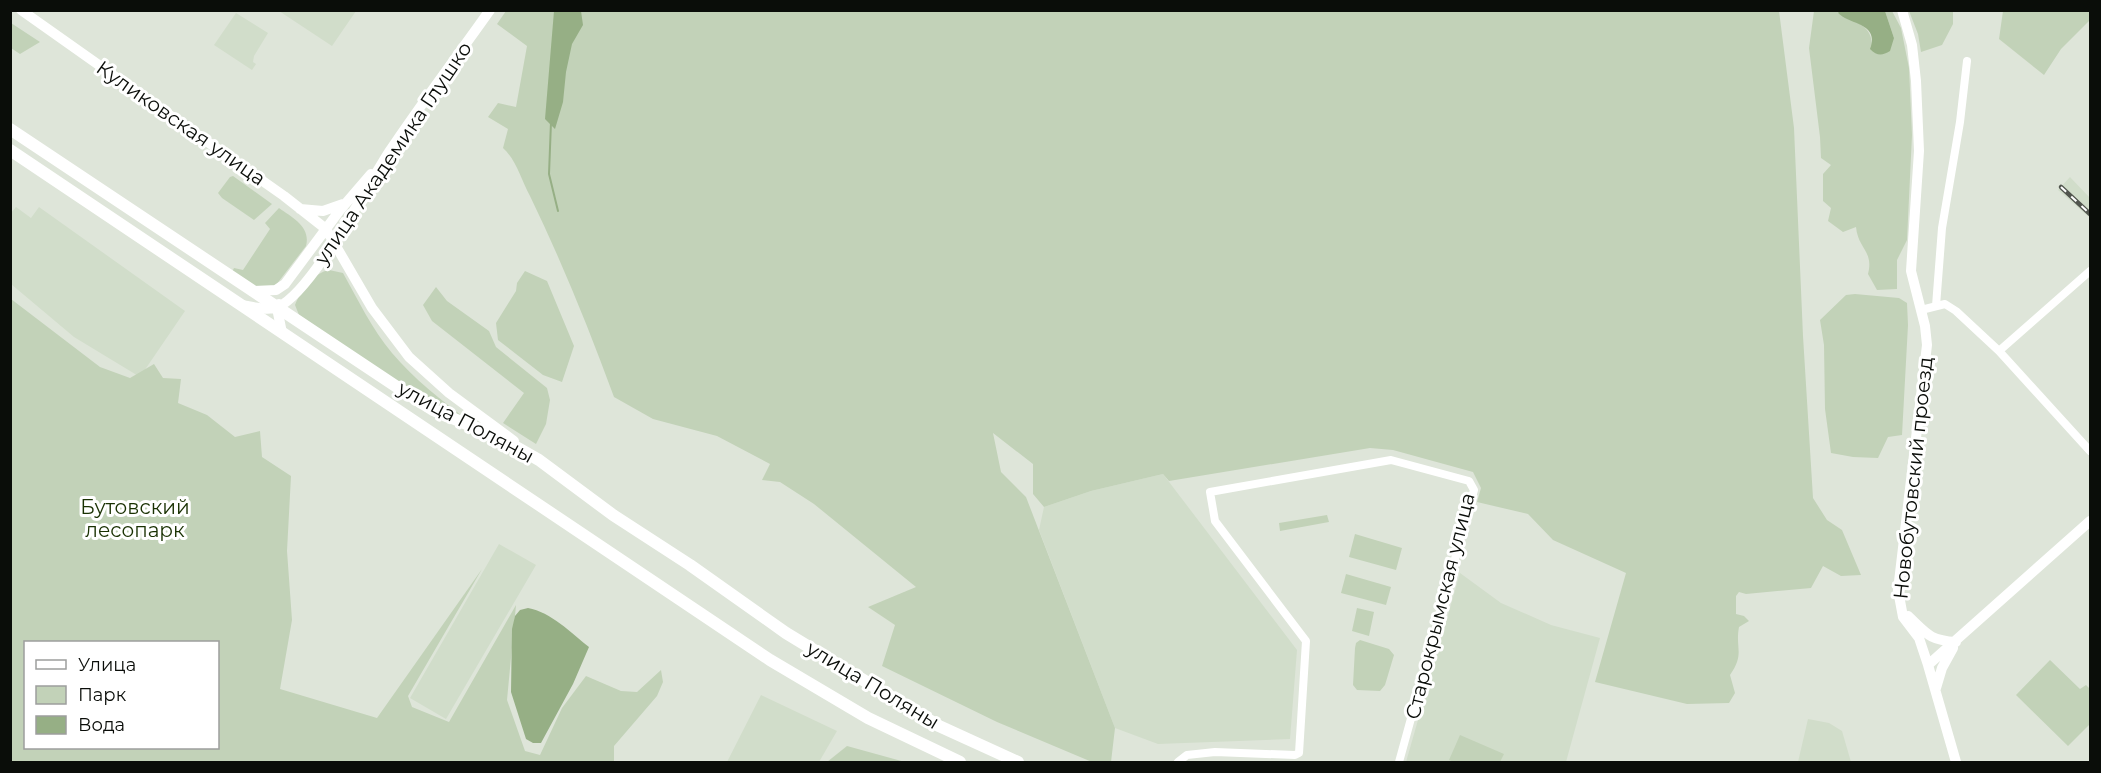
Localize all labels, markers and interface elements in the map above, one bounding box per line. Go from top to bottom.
street label: улица Академика Глушко [309,37,477,270]
street label: Куликовская улица [92,56,270,190]
street label: Новобутовский проезд [1888,356,1938,600]
street label: улица Поляны [393,376,538,468]
street label: Старокрымская улица [1400,490,1480,722]
park label: Бутовский лесопарк [80,495,190,542]
street label: улица Поляны [801,635,944,734]
legend [24,641,219,749]
text: Улица [78,654,136,676]
text: Парк [78,684,127,706]
text: Вода [78,714,125,736]

